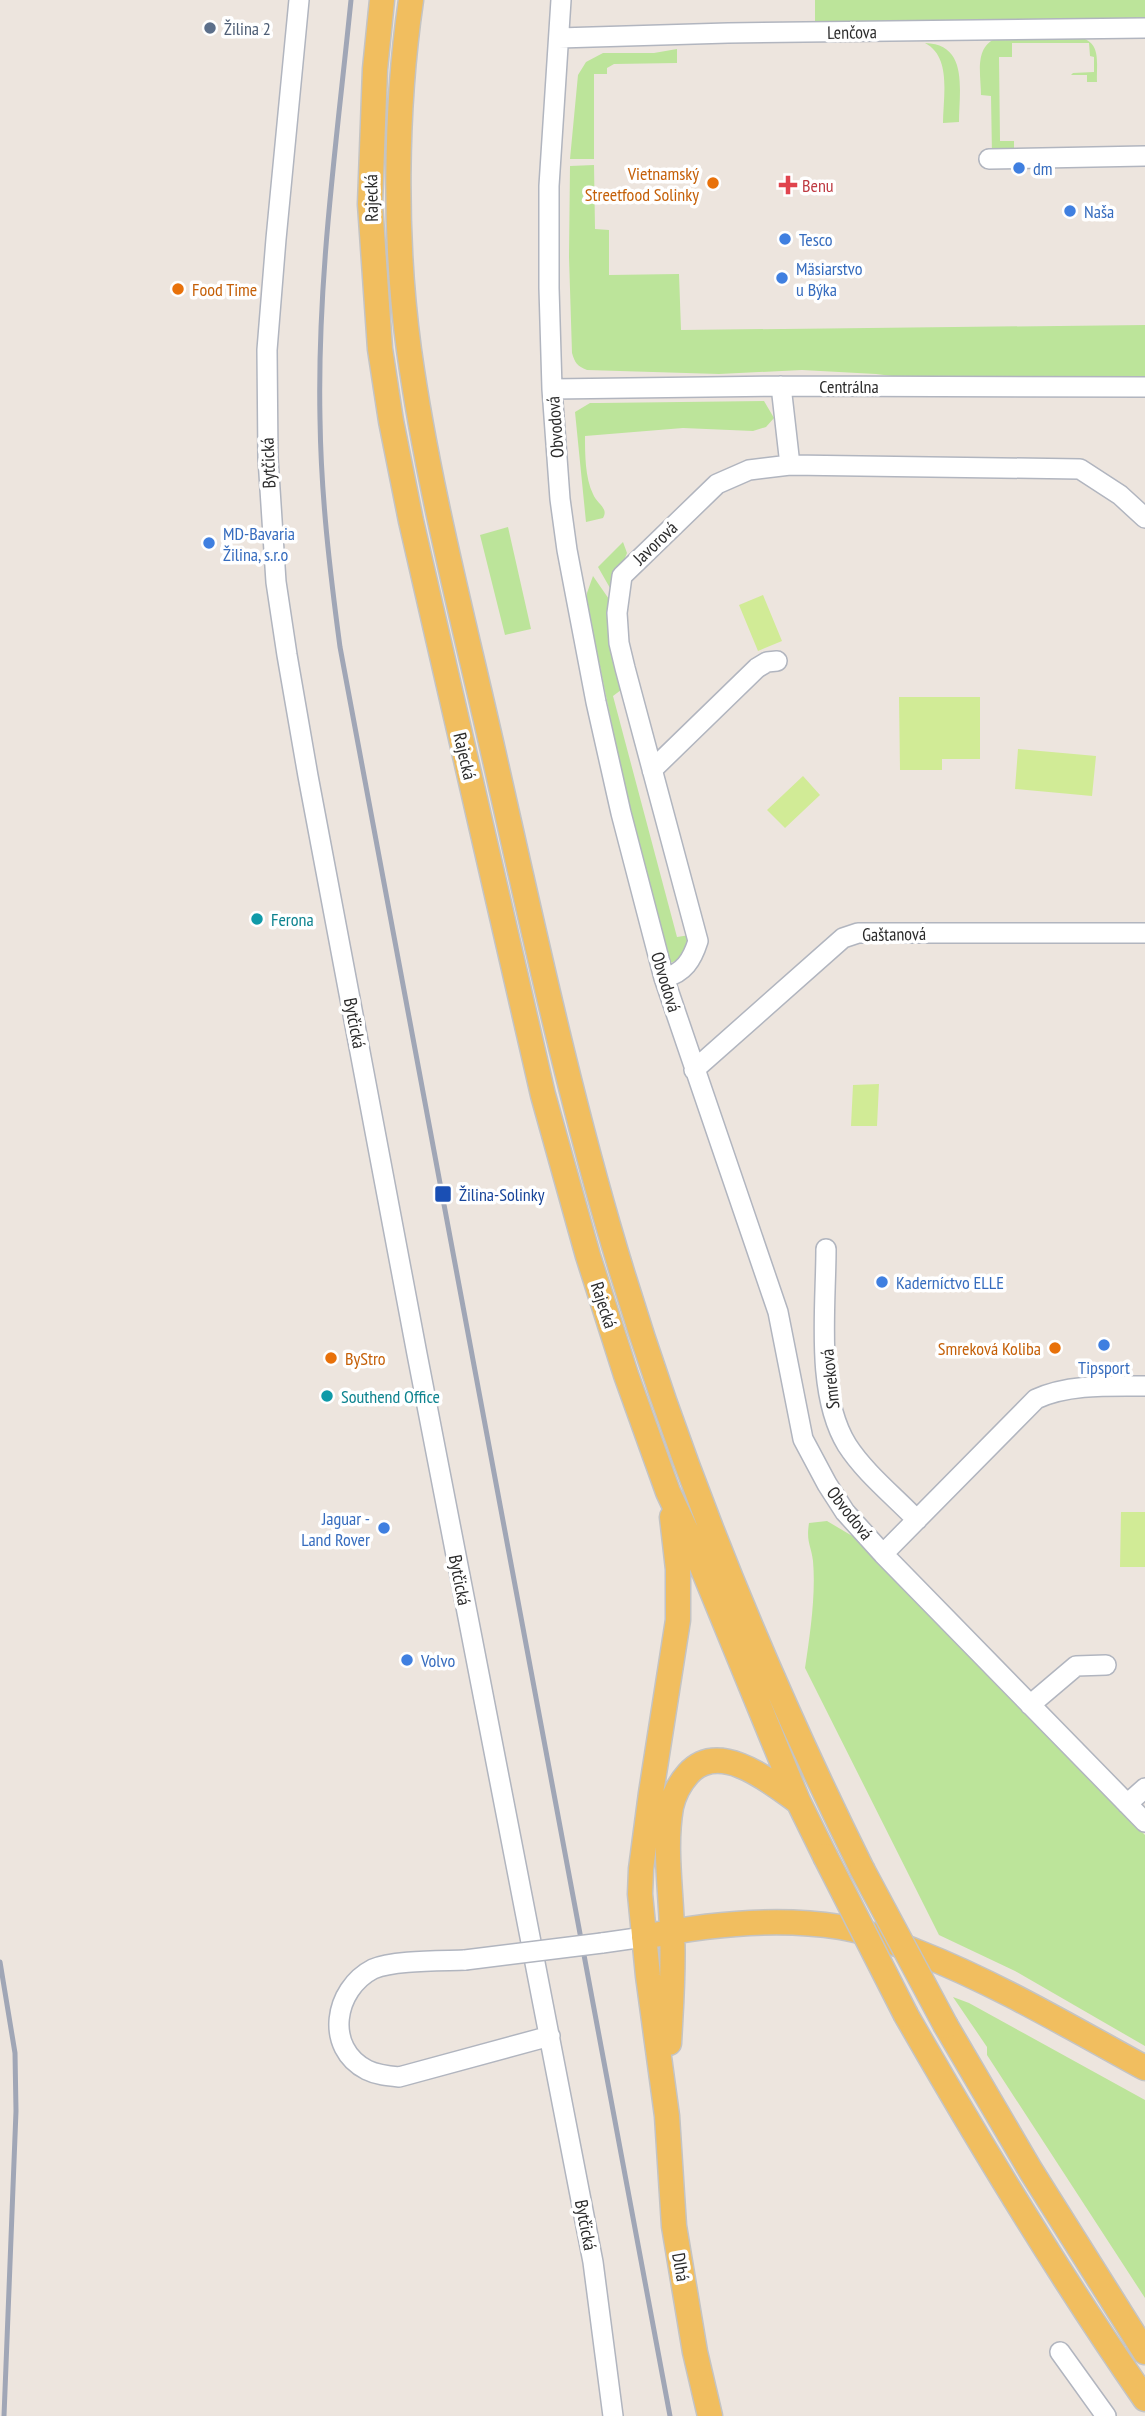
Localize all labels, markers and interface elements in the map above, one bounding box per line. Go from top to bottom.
place label: Žilina 2 [224,17,271,40]
marker: Žilina 2 [202,20,218,36]
street label: Lenčova [827,20,877,44]
place label: dm [1033,157,1053,180]
marker: dm [1011,160,1027,176]
place label: Vietnamský Streetfood Solinky [585,162,699,206]
street label: Rajecká [359,174,383,222]
place label: Benu [802,174,834,197]
marker: Vietnamský Streetfood Solinky [705,175,721,191]
marker: Benu [780,177,796,193]
place label: Naša [1084,200,1114,223]
marker: Naša [1062,203,1078,219]
place label: Tesco [799,228,833,251]
marker: Tesco [777,231,793,247]
place label: Mäsiarstvo u Býka [796,257,863,301]
marker: Mäsiarstvo u Býka [774,270,790,286]
place label: Food Time [192,278,257,301]
marker: Food Time [170,281,186,297]
street label: Centrálna [819,375,879,398]
street label: Obvodová [541,395,569,459]
street label: Bytčická [256,437,280,489]
street label: Javorová [627,516,682,570]
place label: MD-Bavaria Žilina, s.r.o [223,522,295,566]
marker: MD-Bavaria Žilina, s.r.o [201,535,217,551]
street label: Rajecká [448,730,482,782]
place label: Ferona [271,908,314,931]
marker: Ferona [249,911,265,927]
street label: Gaštanová [862,922,926,946]
street label: Obvodová [646,949,686,1015]
street label: Bytčická [339,996,371,1050]
place label: Žilina-Solinky [459,1183,545,1206]
marker: Žilina-Solinky [433,1184,453,1204]
place label: Kaderníctvo ELLE [896,1271,1004,1294]
marker: Kaderníctvo ELLE [874,1274,890,1290]
street label: Rajecká [586,1279,622,1331]
place label: Smreková Koliba [938,1337,1041,1360]
marker: Tipsport [1096,1337,1112,1353]
marker: Smreková Koliba [1047,1340,1063,1356]
place label: ByStro [345,1347,386,1370]
street label: Smreková [815,1348,845,1410]
marker: ByStro [323,1350,339,1366]
place label: Tipsport [1078,1356,1130,1379]
place label: Southend Office [341,1385,440,1408]
marker: Southend Office [319,1388,335,1404]
street label: Obvodová [822,1482,878,1544]
place label: Jaguar - Land Rover [301,1507,370,1551]
marker: Jaguar - Land Rover [376,1520,392,1536]
street label: Bytčická [444,1553,476,1607]
place label: Volvo [420,1649,455,1672]
marker: Volvo [399,1652,415,1668]
street label: Bytčická [570,2198,602,2252]
street label: Dlhá [667,2251,695,2283]

